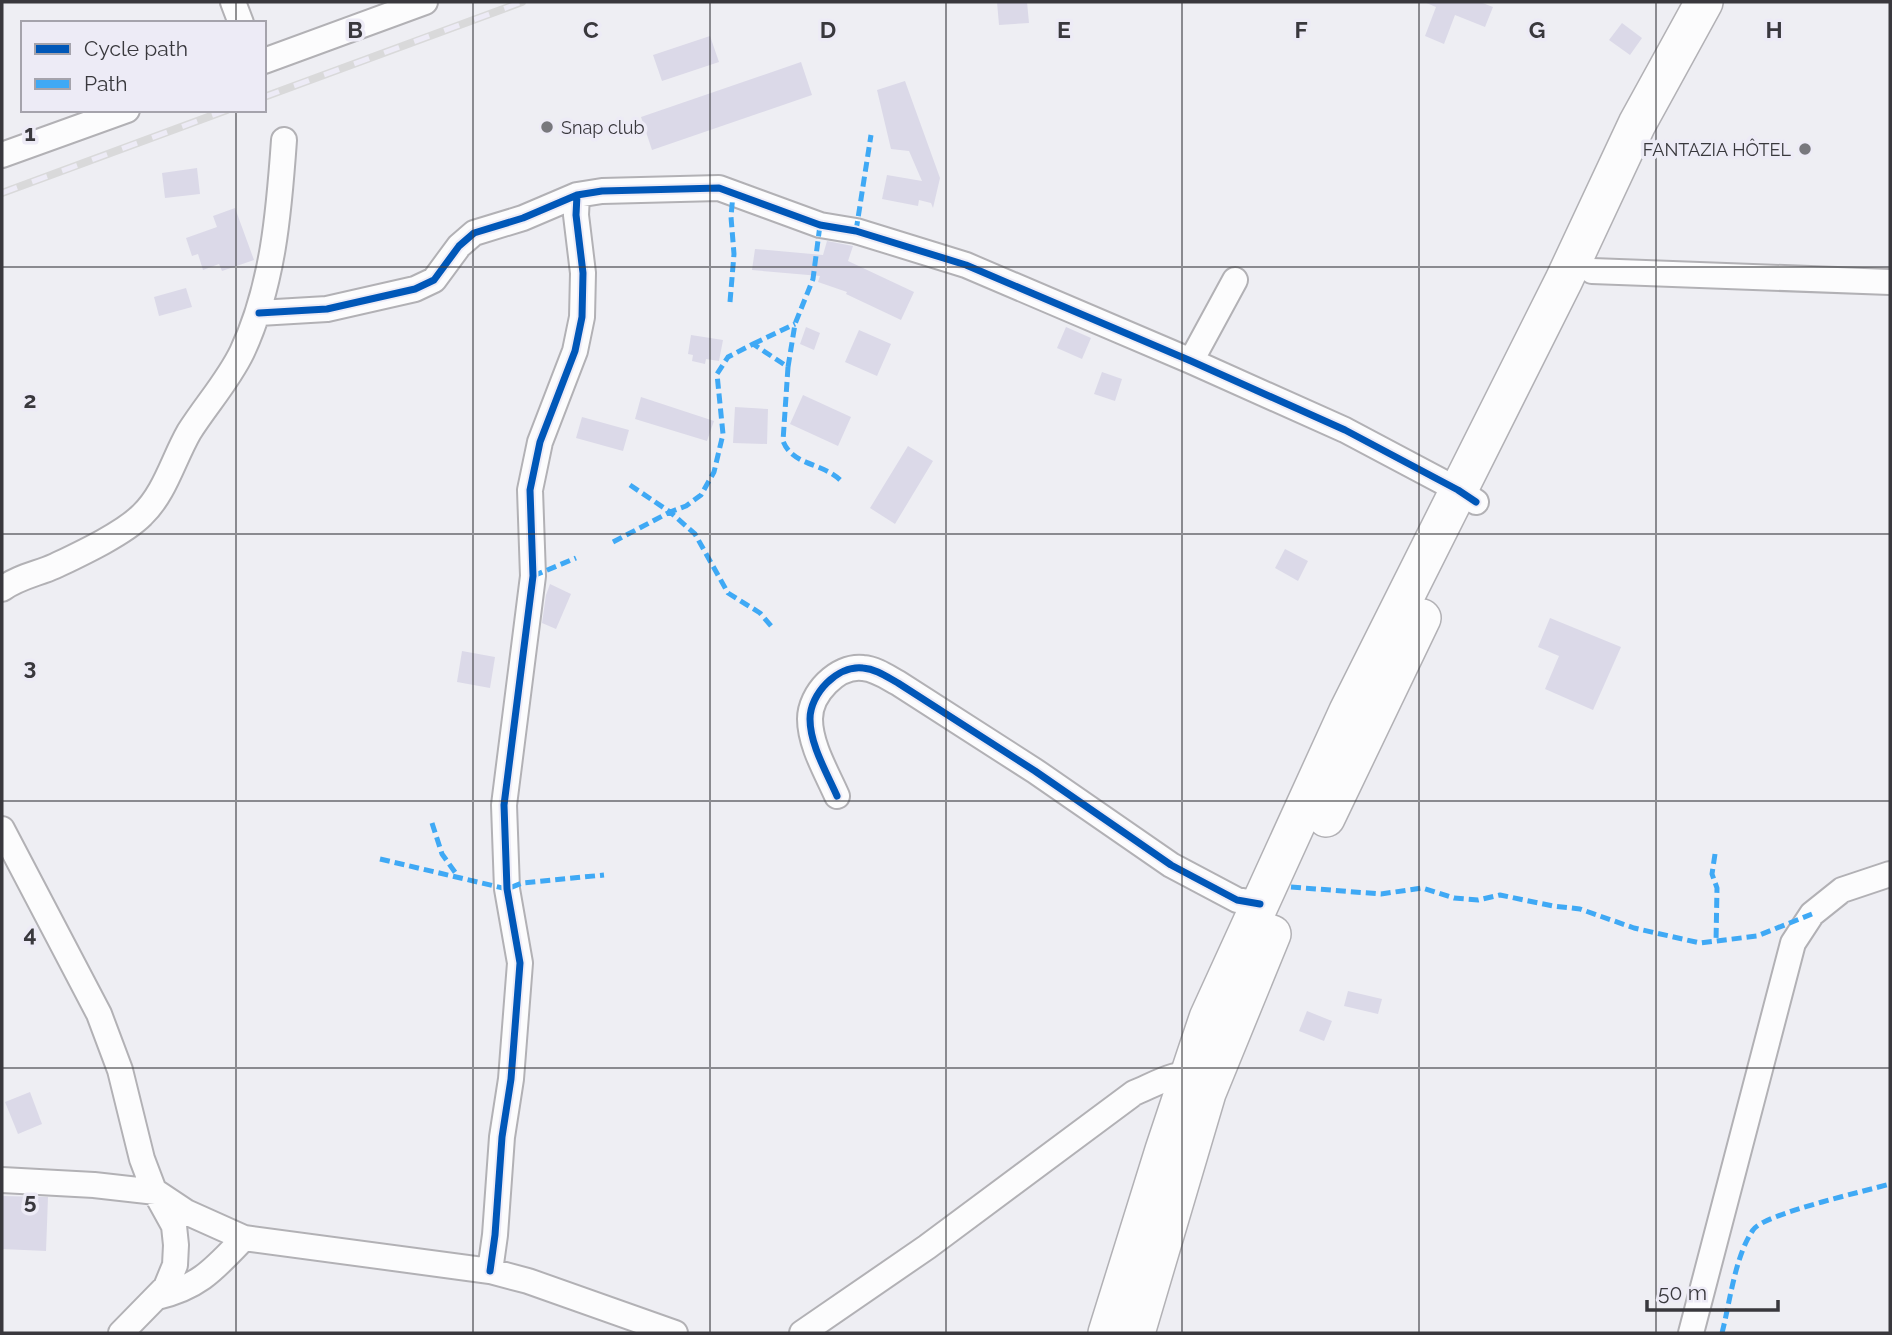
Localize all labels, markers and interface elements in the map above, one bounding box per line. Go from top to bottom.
text: B [347,16,363,43]
text: C [583,16,599,43]
text: D [820,16,836,43]
text: E [1057,16,1071,43]
text: F [1294,16,1308,43]
text: G [1529,16,1545,43]
text: H [1765,16,1783,43]
legend [21,21,266,112]
text: Cycle path [84,36,188,61]
text: Path [84,71,128,96]
place label: Snap club [561,117,645,138]
text: 1 [24,119,36,146]
marker: Snap club [539,119,555,135]
place label: FANTAZIA HÔTEL [1643,138,1792,160]
marker: FANTAZIA HÔTEL [1797,141,1813,157]
text: 2 [24,386,36,413]
text: 3 [24,653,36,680]
text: 4 [23,920,37,947]
text: 5 [24,1187,37,1214]
scale bar [1647,1268,1778,1312]
text: 50 m [1658,1280,1707,1305]

